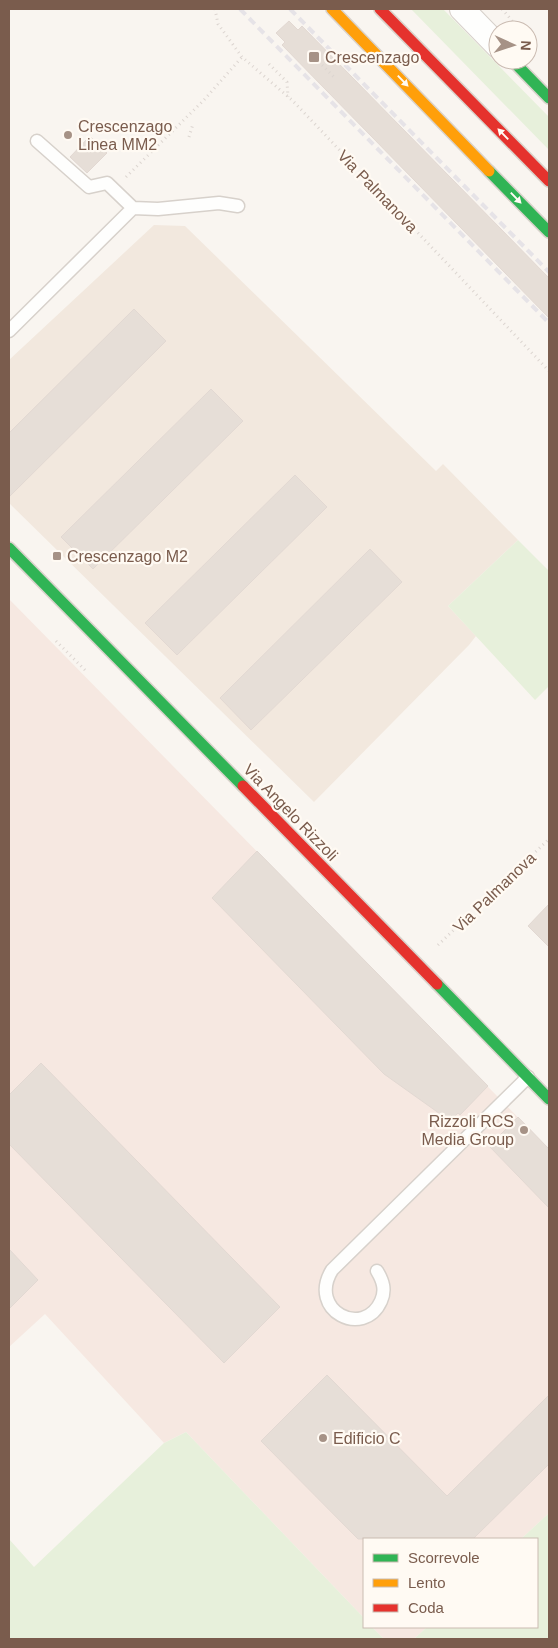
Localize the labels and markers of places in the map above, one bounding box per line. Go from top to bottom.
place label: Crescenzago [325,49,419,66]
marker: Crescenzago [307,50,321,64]
place label: Crescenzago Linea MM2 [78,118,172,153]
marker: Crescenzago Linea MM2 [62,129,74,141]
place label: Crescenzago M2 [67,548,188,565]
marker: Crescenzago M2 [51,550,63,562]
place label: Rizzoli RCS Media Group [422,1113,514,1148]
marker: Rizzoli RCS Media Group [518,1124,530,1136]
place label: Edificio C [333,1430,401,1447]
marker: Edificio C [317,1432,329,1444]

